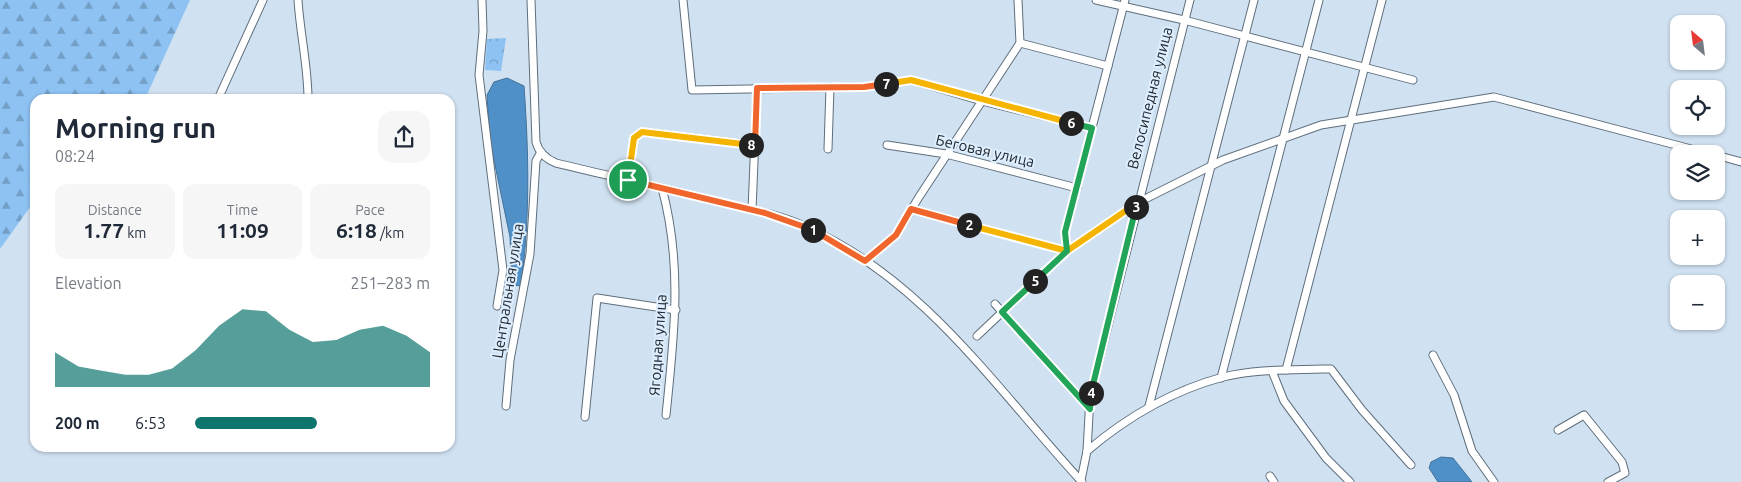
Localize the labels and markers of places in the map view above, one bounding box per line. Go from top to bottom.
pin: 7 [874,72,898,96]
pin: 6 [1058,110,1084,136]
pin: 8 [738,132,764,158]
pin [607,159,649,201]
pin: 3 [1124,194,1148,220]
pin: 2 [956,212,982,238]
pin: 1 [800,218,826,242]
pin: 5 [1022,268,1048,294]
pin: 4 [1078,380,1104,406]

